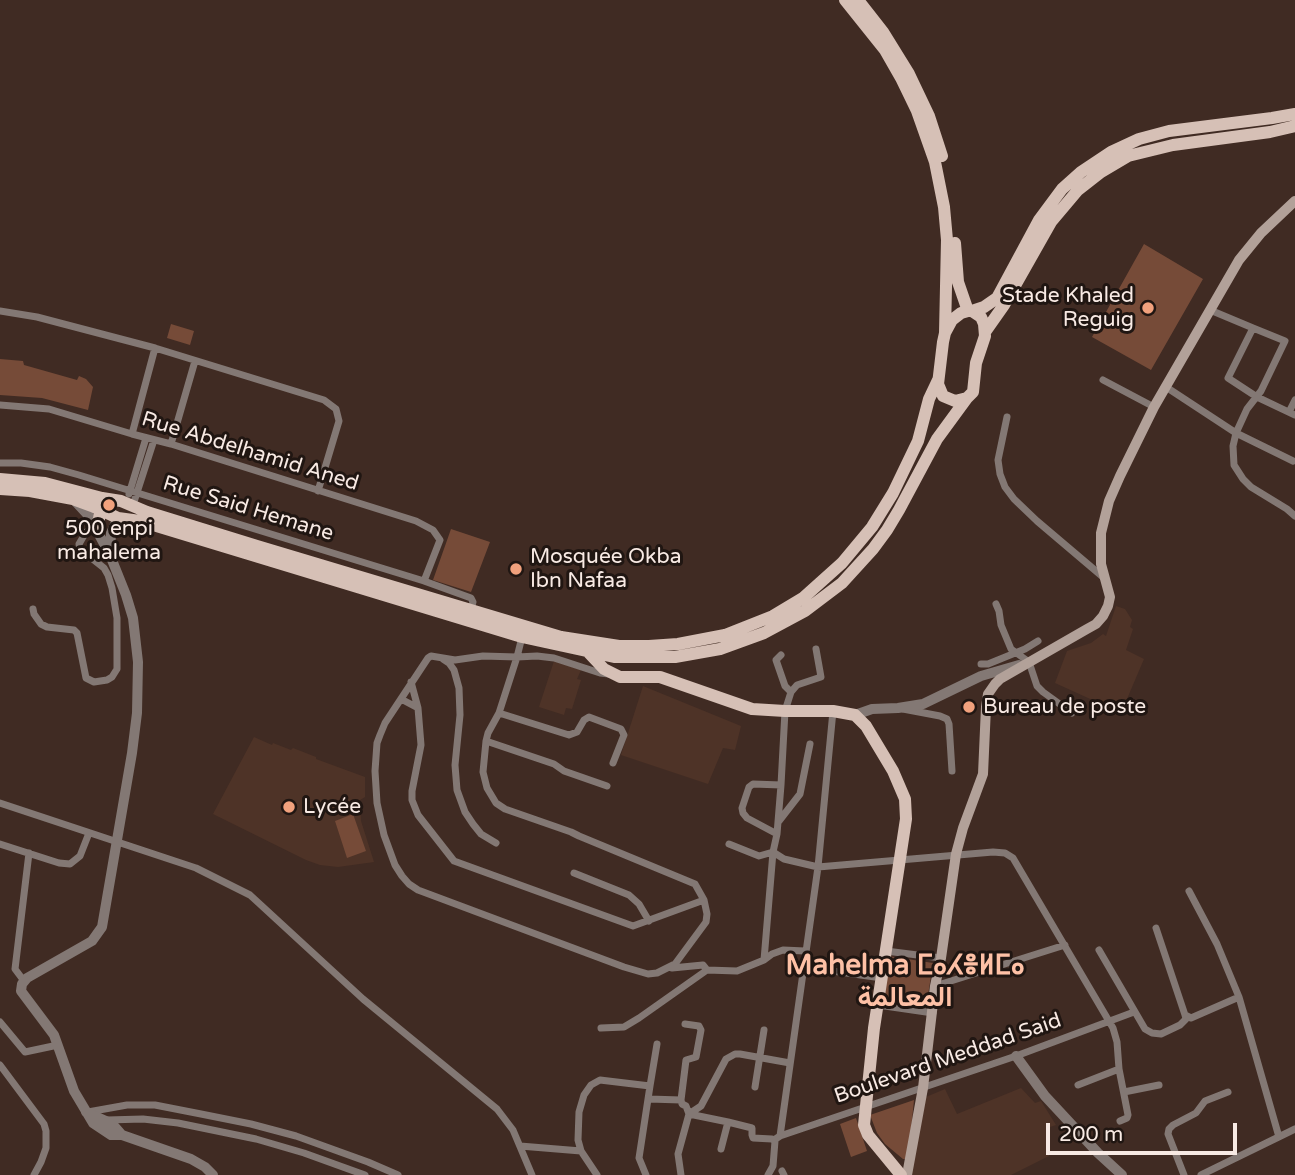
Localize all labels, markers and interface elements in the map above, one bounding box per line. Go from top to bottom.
place label: Stade Khaled Reguig [1002,283,1134,333]
marker: Stade Khaled Reguig [1140,300,1156,316]
street label: Rue Abdelhamid Aned [138,407,362,497]
street label: Rue Said Hemane [160,471,336,547]
marker: 500 enpi mahalema [101,497,117,513]
place label: 500 enpi mahalema [57,516,161,566]
place label: Mosquée Okba Ibn Nafaa [530,544,681,594]
marker: Mosquée Okba Ibn Nafaa [508,561,524,577]
place label: Bureau de poste [983,694,1146,720]
marker: Bureau de poste [961,699,977,715]
place label: Lycée [303,794,361,820]
marker: Lycée [281,799,297,815]
district label: Mahelma ⵎⴰⵃⴻⵍⵎⴰ المعالمة [785,950,1025,1016]
street label: Boulevard Meddad Said [831,1008,1065,1110]
scale bar [1050,1108,1241,1152]
text: 200 m [1059,1122,1123,1147]

